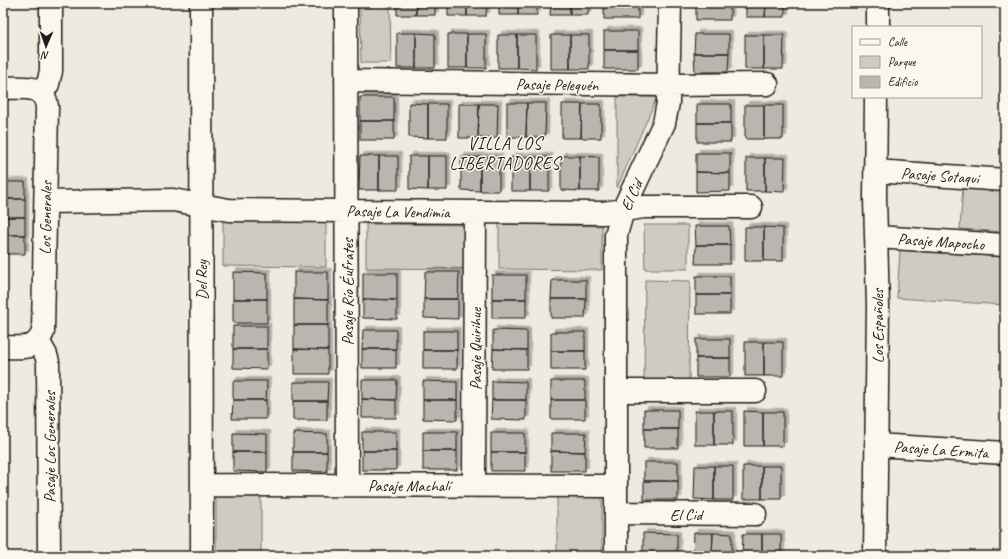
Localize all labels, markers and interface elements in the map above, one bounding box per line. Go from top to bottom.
north arrow [26,26,66,66]
legend [852,26,982,98]
text: Calle [888,34,908,50]
text: N [40,49,49,63]
text: Parque [888,54,917,70]
street label: Pasaje Pelequén [516,74,599,96]
text: Edificio [888,74,918,90]
district label: VILLA LOS LIBERTADORES [449,133,563,174]
street label: Pasaje Sotaqui [900,163,981,189]
street label: El Cid [616,174,649,214]
street label: Los Generales [35,180,57,255]
street label: Pasaje La Vendimia [346,201,451,223]
street label: Pasaje Mapocho [897,229,986,255]
street label: Pasaje Río Éufrates [338,237,358,345]
street label: Del Rey [192,258,212,300]
street label: Los Españoles [868,287,888,363]
street label: Pasaje Quirihue [466,306,486,390]
street label: Pasaje Los Generales [40,390,60,503]
street label: Pasaje La Ermita [893,437,990,463]
street label: Pasaje Machalí [368,476,453,496]
street label: El Cid [670,505,705,525]

